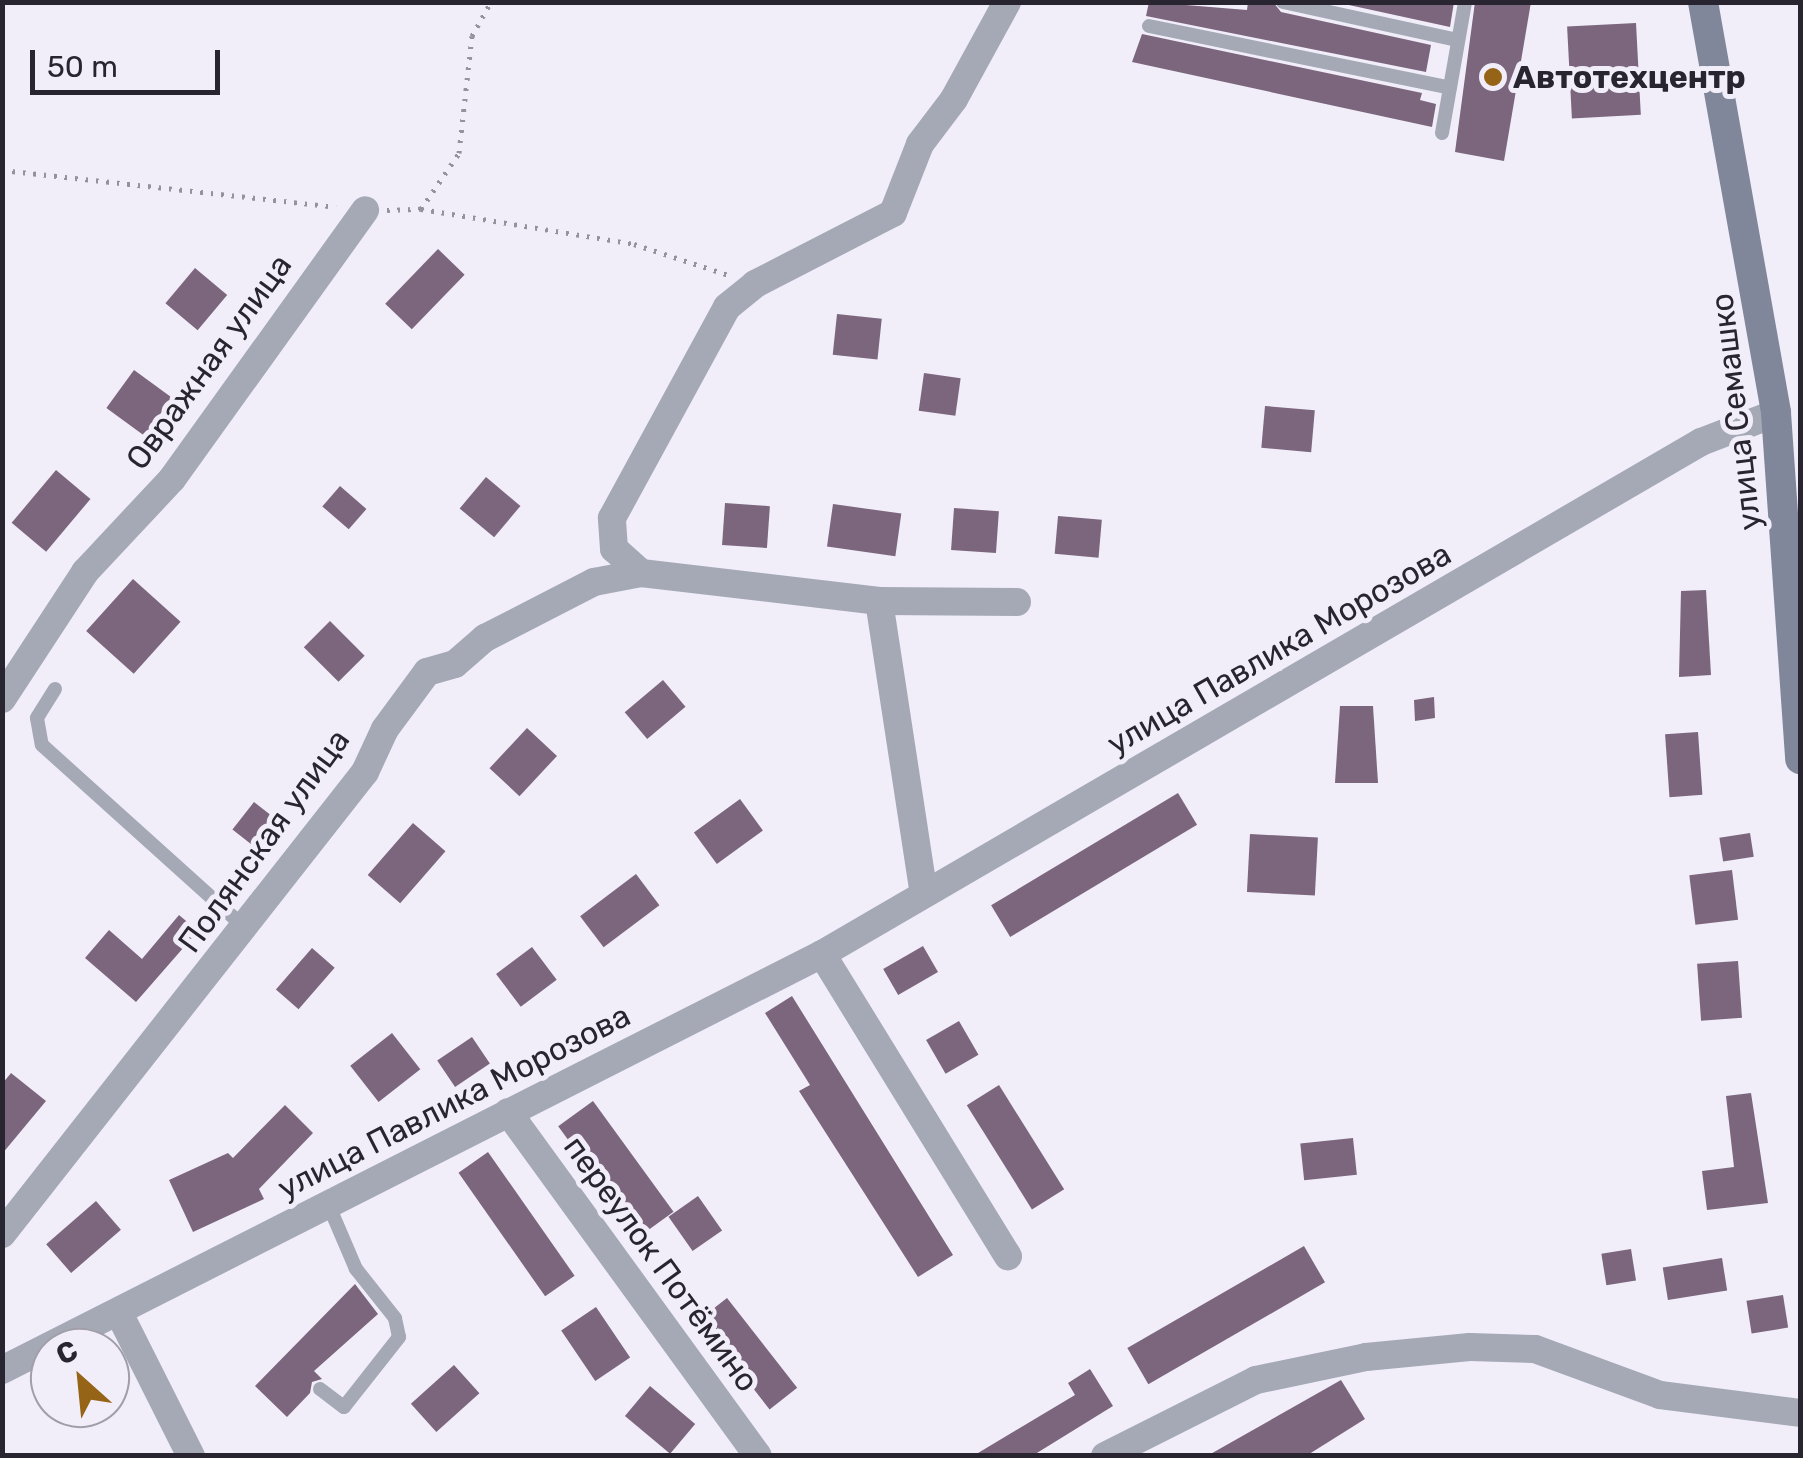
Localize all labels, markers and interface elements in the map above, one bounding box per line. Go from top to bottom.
scale bar [35,30,225,92]
text: 50 m [47,49,118,85]
place label: Автотехцентр [1513,58,1746,96]
marker: Автотехцентр [1482,66,1504,88]
street label: Овражная улица [118,247,300,477]
street label: улица Семашко [1702,291,1770,533]
street label: улица Павлика Морозова [1100,535,1458,763]
street label: Полянская улица [170,722,358,960]
street label: улица Павлика Морозова [271,996,637,1208]
street label: переулок Потёмино [555,1129,767,1399]
north arrow [30,1328,130,1428]
text: С [51,1333,83,1372]

